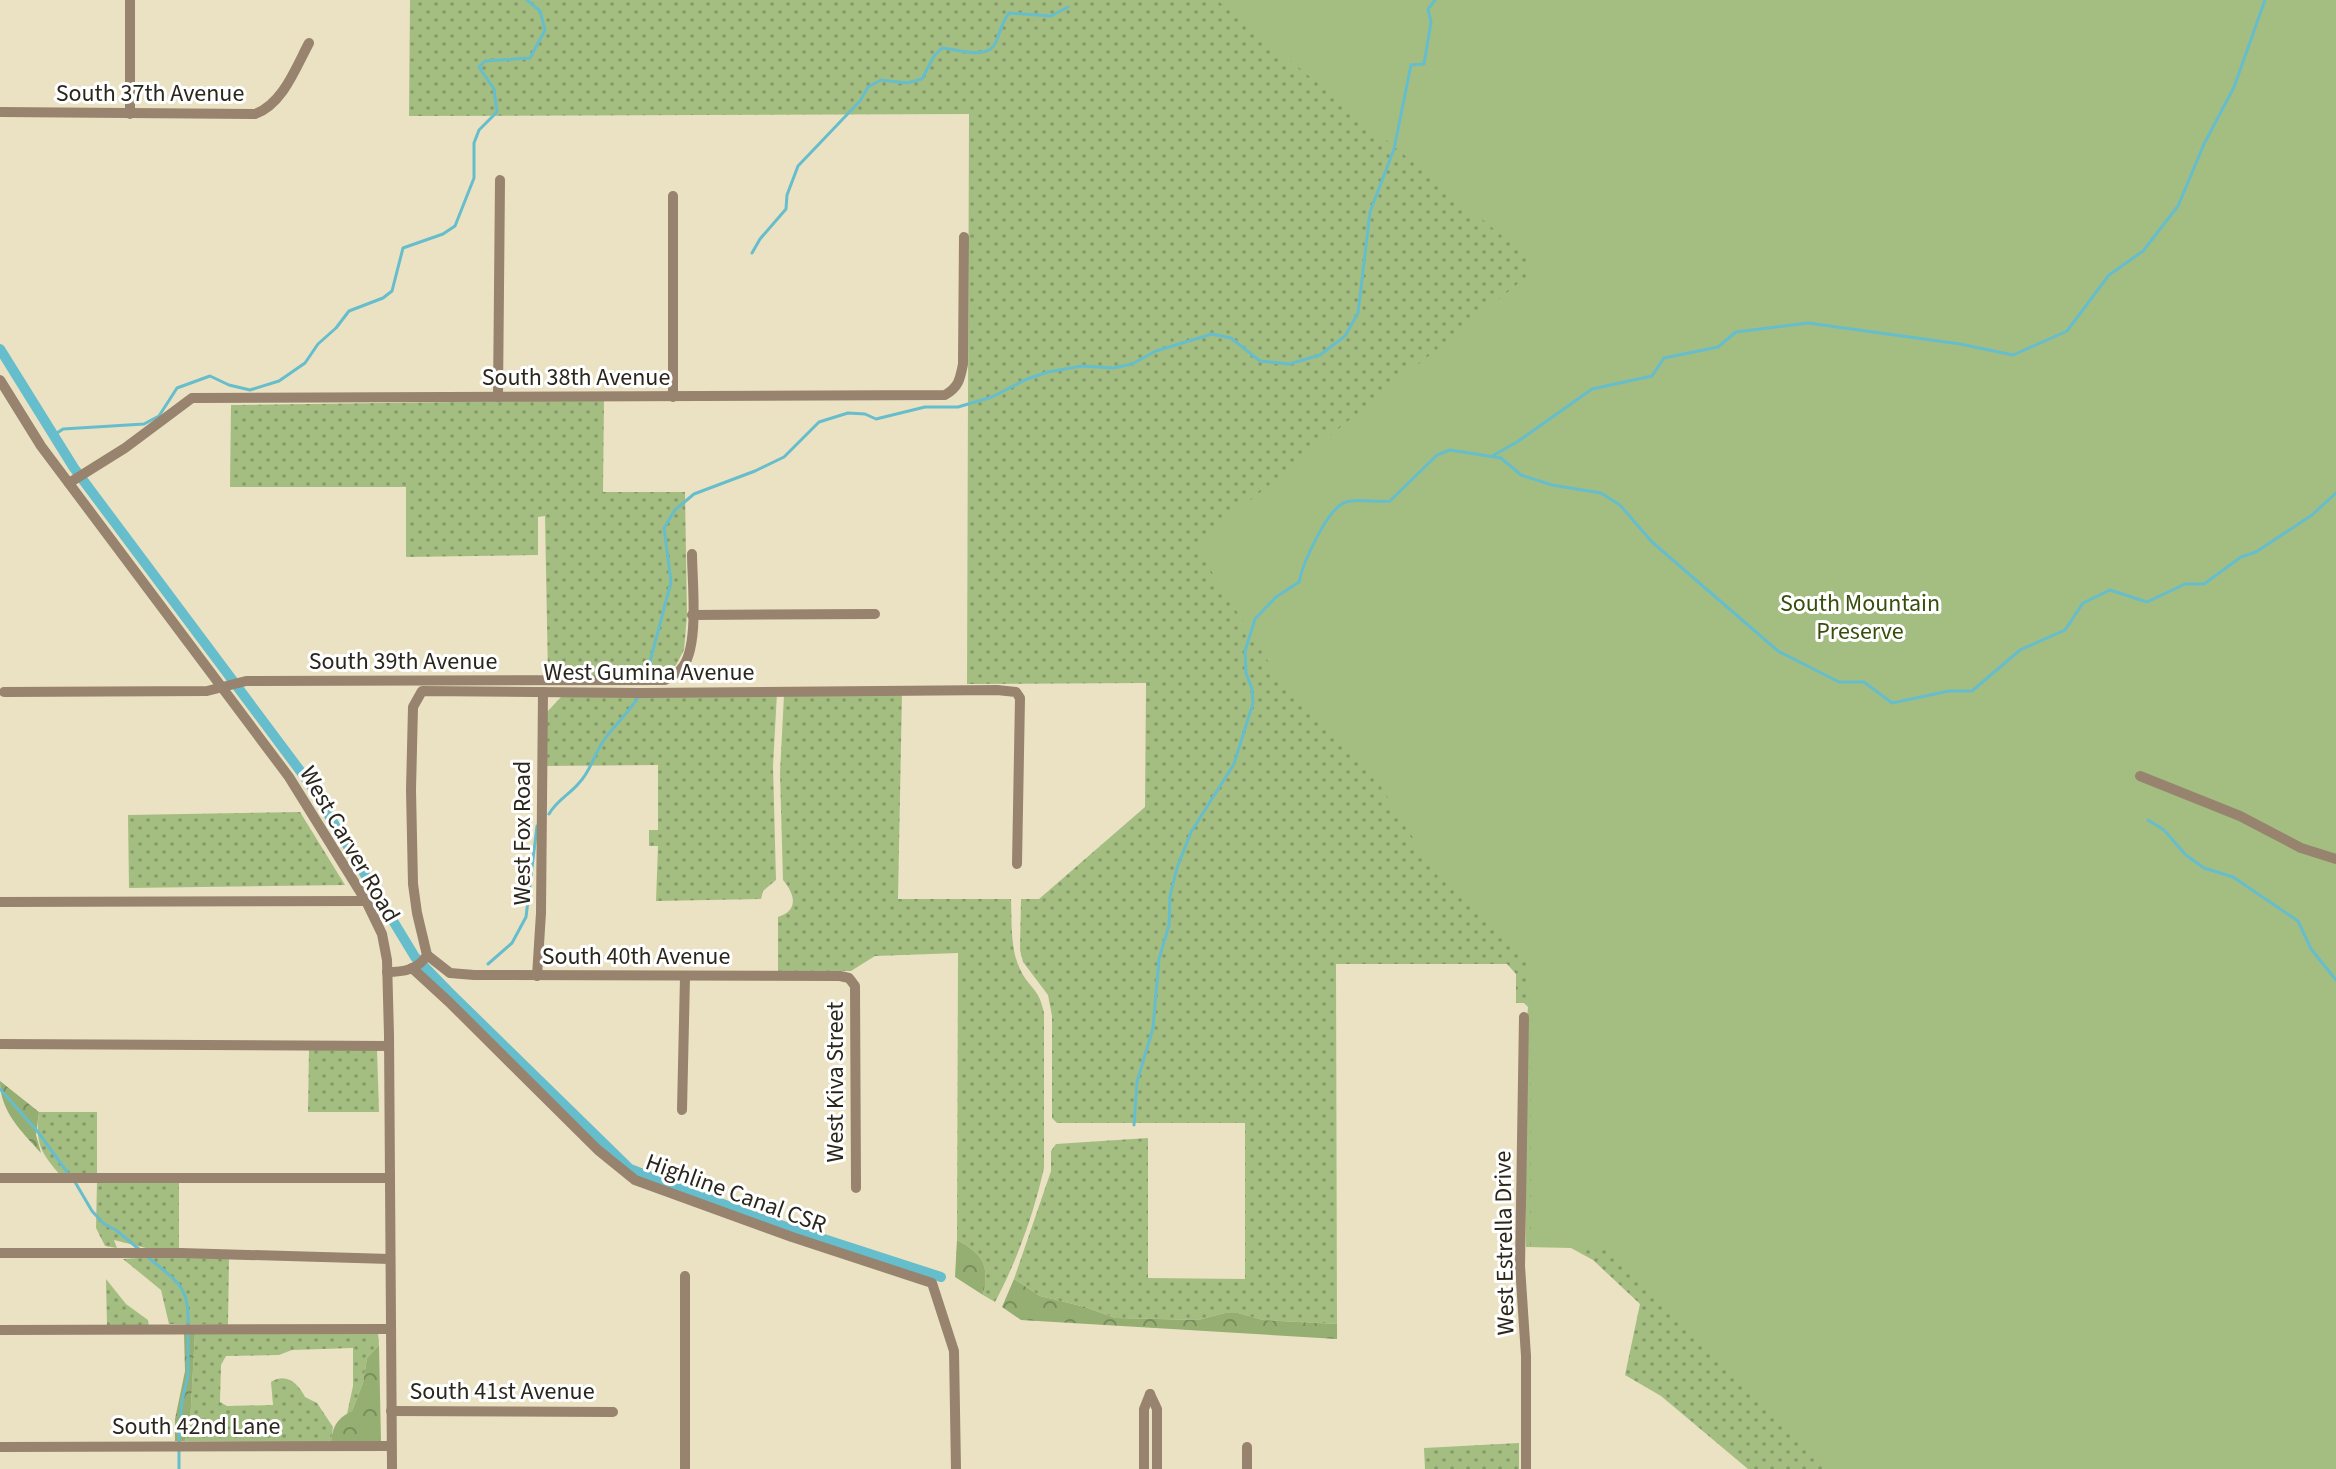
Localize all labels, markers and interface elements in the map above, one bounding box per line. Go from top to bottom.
street label: South 37th Avenue [56,76,244,111]
street label: South 38th Avenue [482,360,670,395]
park label: South Mountain Preserve [1780,586,1940,649]
street label: South 39th Avenue [309,644,497,679]
street label: West Gumina Avenue [544,655,754,690]
street label: West Carver Road [290,759,409,929]
street label: West Fox Road [505,761,540,905]
street label: South 40th Avenue [542,939,730,974]
street label: West Kiva Street [818,1002,853,1162]
street label: Highline Canal CSR [641,1145,831,1243]
street label: West Estrella Drive [1485,1150,1524,1336]
street label: South 41st Avenue [409,1374,595,1409]
street label: South 42nd Lane [112,1409,280,1444]

